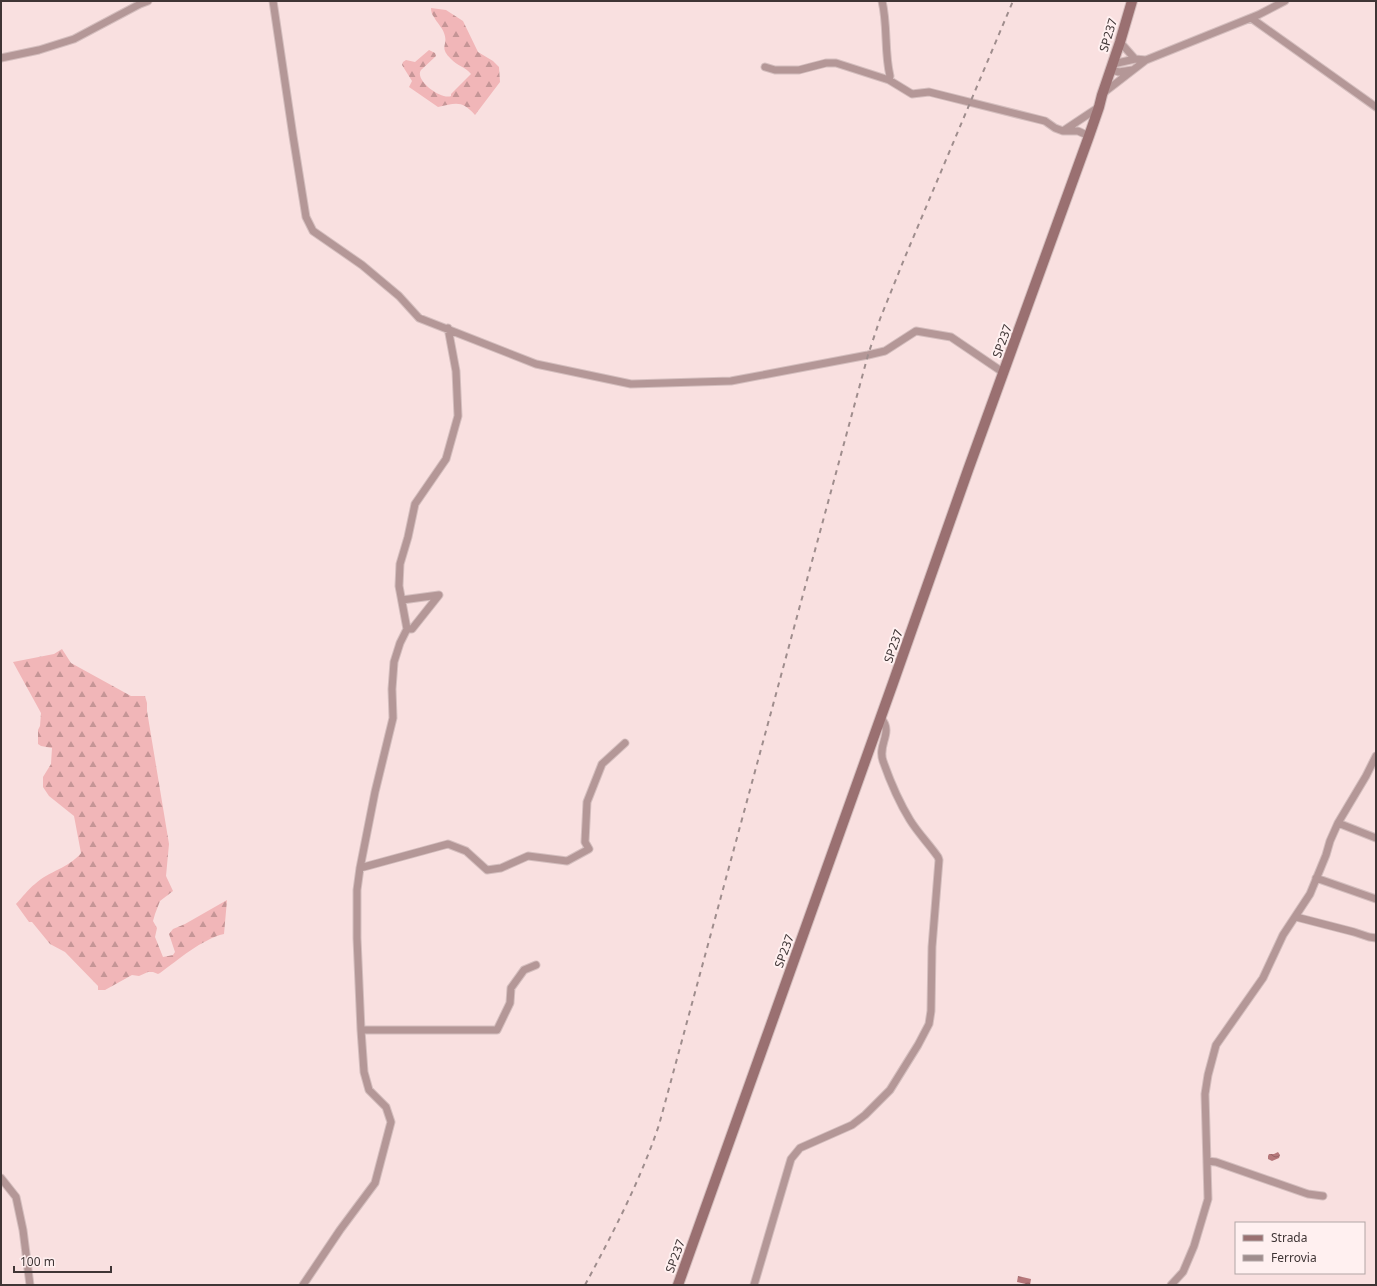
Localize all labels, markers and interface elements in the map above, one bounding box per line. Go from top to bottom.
street label: SP237 [1095,16,1121,54]
street label: SP237 [988,322,1016,360]
street label: SP237 [879,627,907,665]
street label: SP237 [770,932,798,970]
legend [1235,1222,1365,1274]
text: Strada [1271,1229,1307,1246]
street label: SP237 [661,1237,689,1275]
scale bar [14,1248,111,1274]
text: Ferrovia [1271,1249,1317,1266]
text: 100 m [20,1253,55,1270]

